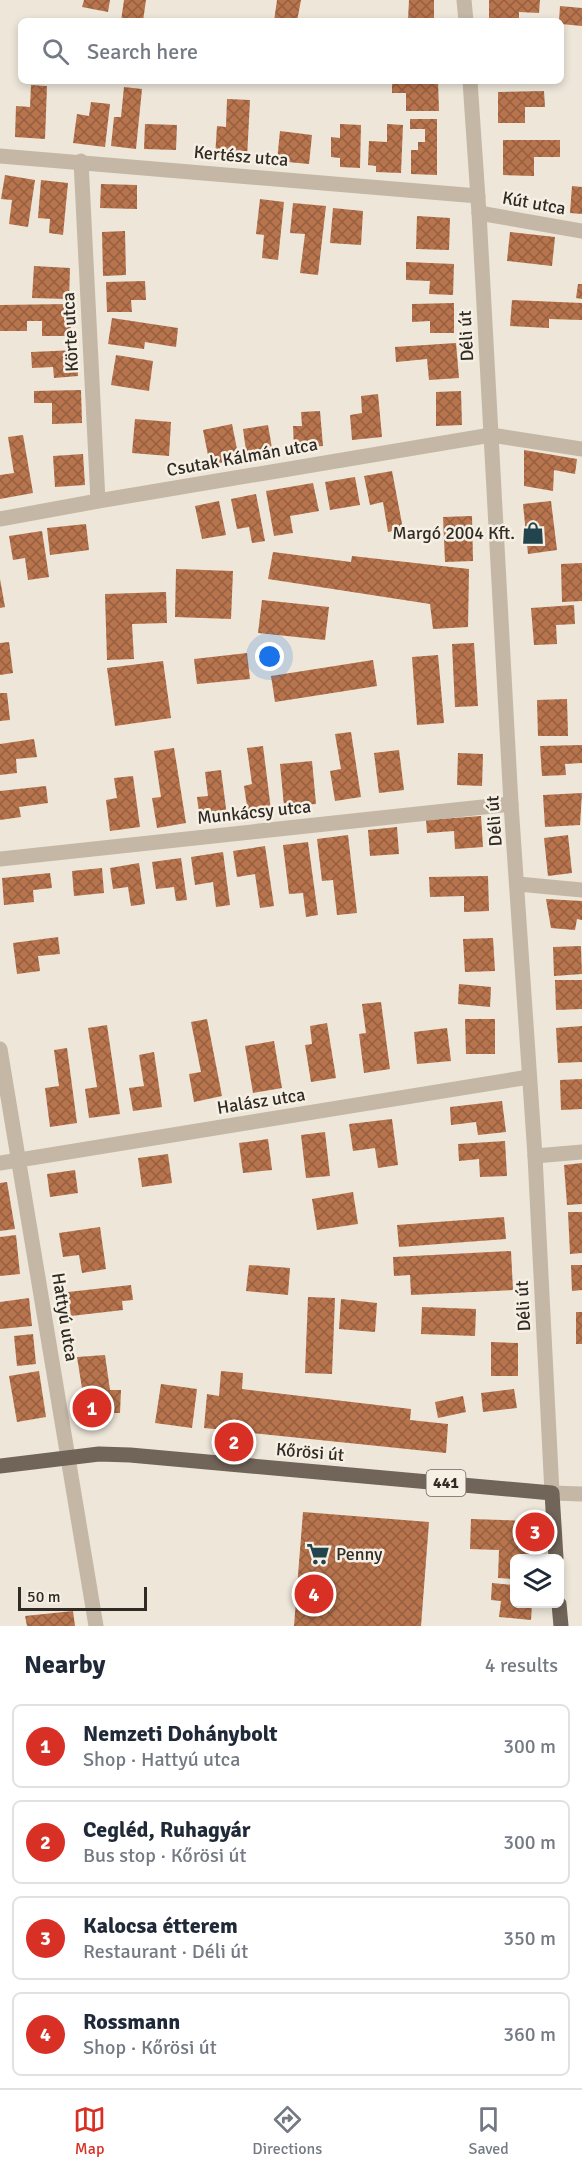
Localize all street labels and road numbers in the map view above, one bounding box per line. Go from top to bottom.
street label: Kertész utca [193,141,289,171]
street label: Kút utca [501,187,567,219]
street label: Körte utca [57,292,83,372]
street label: Déli út [454,310,478,362]
street label: Csutak Kálmán utca [165,433,319,481]
street label: Munkácsy utca [196,795,312,829]
street label: Déli út [481,795,507,847]
street label: Halász utca [215,1083,307,1119]
street label: Hattyú utca [47,1271,83,1363]
street label: Déli út [511,1280,535,1332]
street label: Kőrösi út [275,1438,345,1466]
road number: 441 [426,1470,466,1496]

